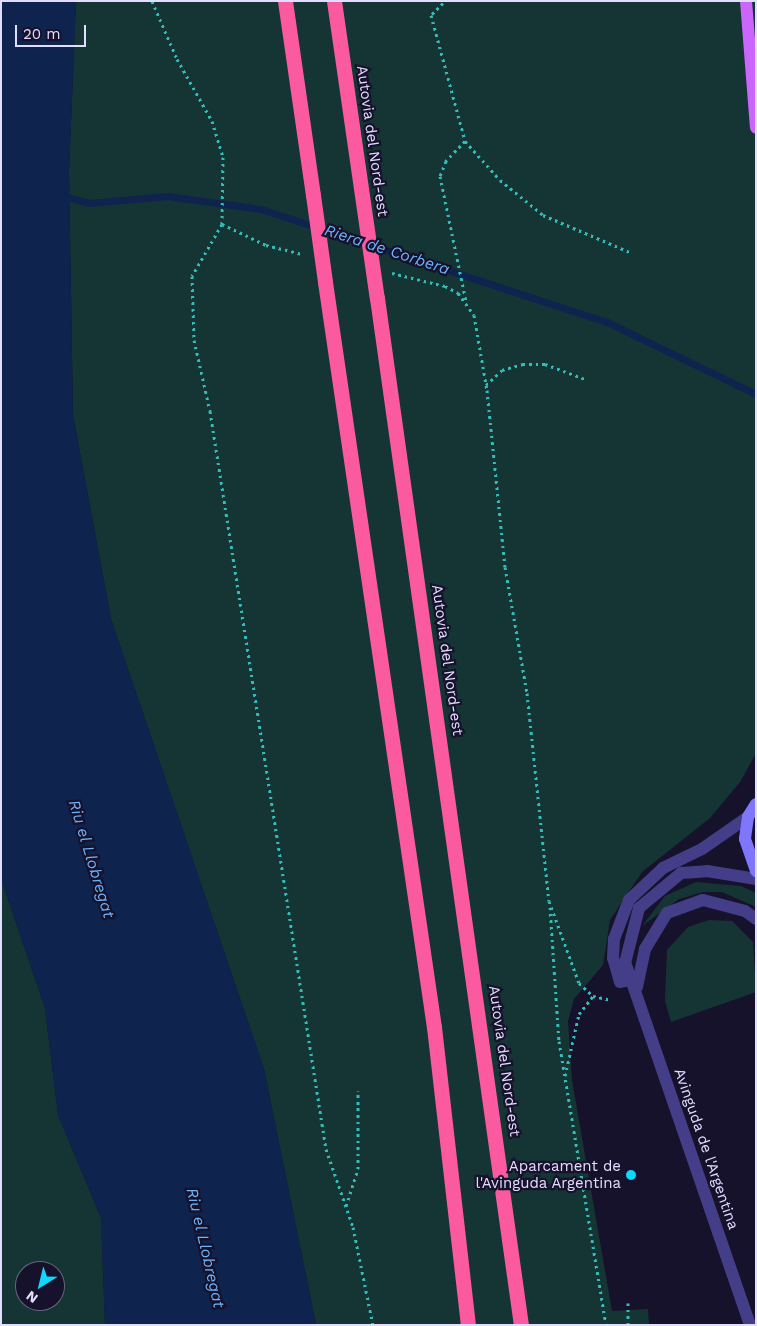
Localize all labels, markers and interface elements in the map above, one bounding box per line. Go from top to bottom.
scale bar [18,15,89,47]
text: 20 m [23,25,61,43]
street label: Autovia del Nord-est [352,64,392,218]
water label: Riera de Corbera [322,221,452,279]
street label: Autovia del Nord-est [427,583,467,737]
water label: Riu el Llobregat [64,797,118,921]
street label: Autovia del Nord-est [484,984,524,1138]
street label: Avinguda de l'Argentina [670,1066,742,1232]
place label: Aparcament de l'Avinguda Argentina [475,1157,621,1192]
marker: Aparcament de l'Avinguda Argentina [625,1169,637,1181]
water label: Riu el Llobregat [182,1186,228,1310]
north arrow [15,1261,65,1311]
text: N [23,1288,41,1307]

